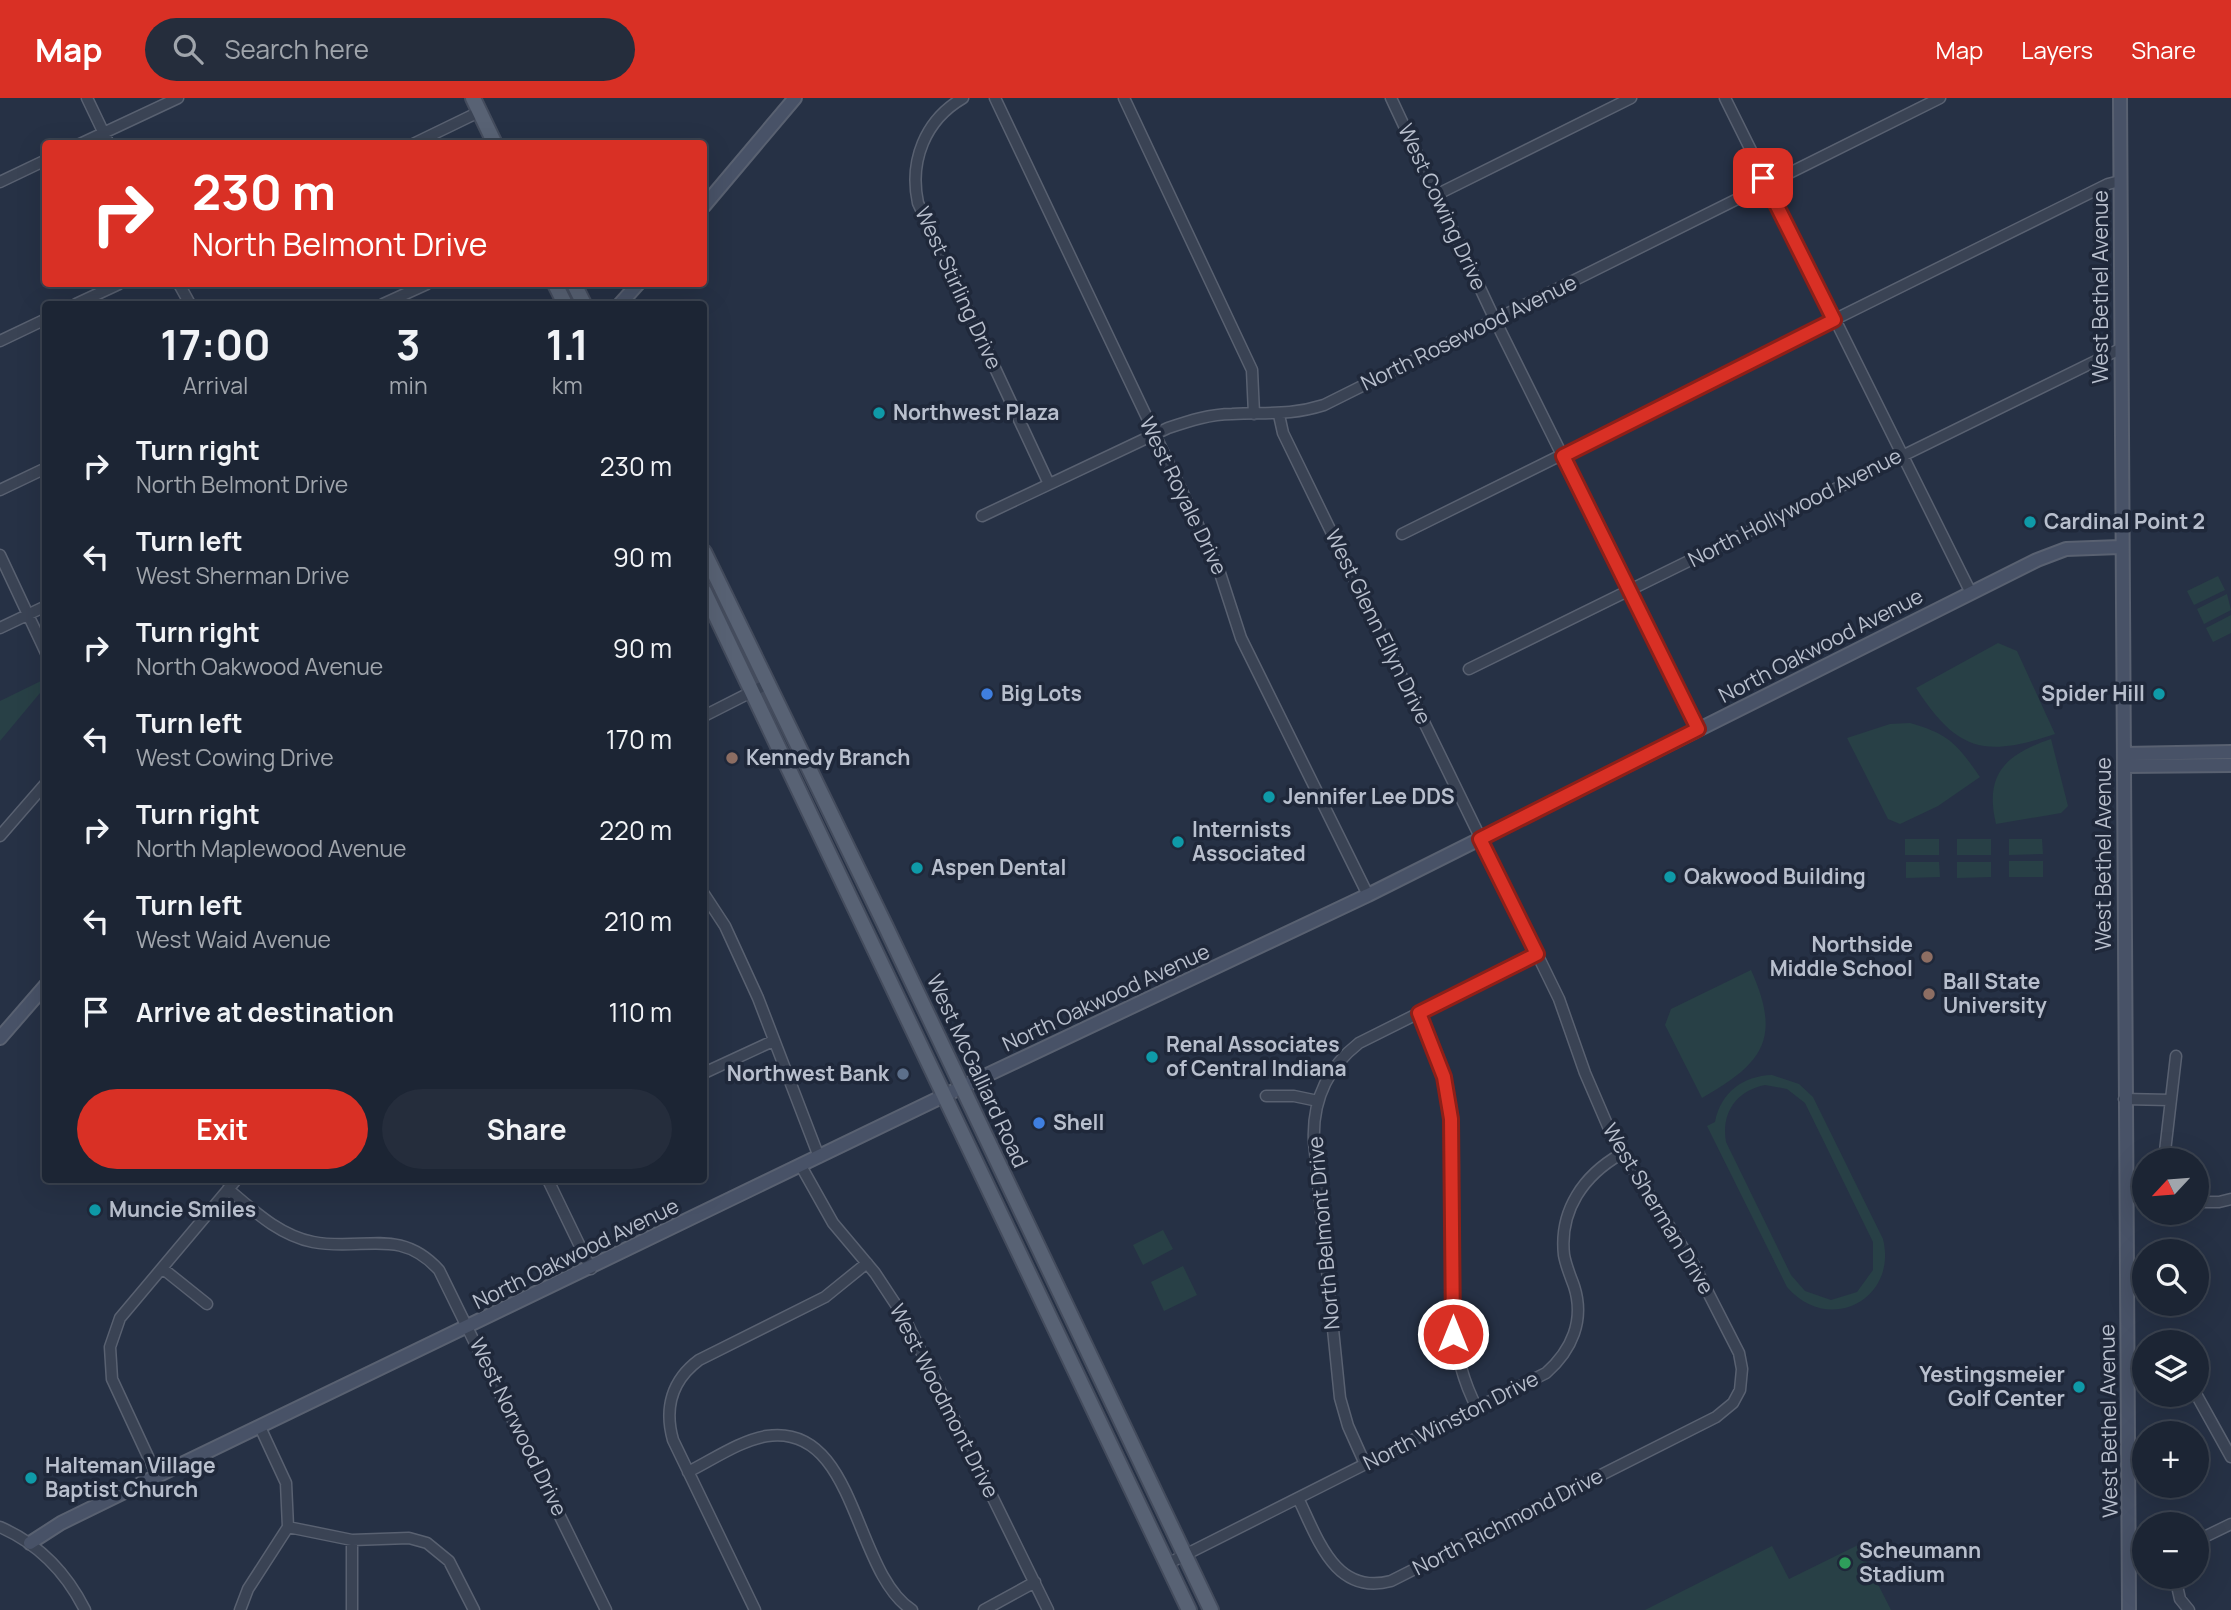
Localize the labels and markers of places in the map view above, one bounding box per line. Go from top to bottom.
pin [1733,148,1793,208]
place label: Northwest Plaza [893,398,1059,426]
marker: Northwest Plaza [871,405,887,421]
place label: Cardinal Point 2 [2044,507,2205,535]
marker: Cardinal Point 2 [2022,514,2038,530]
place label: Big Lots [1001,679,1082,707]
place label: Spider Hill [2041,679,2145,707]
marker: Big Lots [979,686,995,702]
marker: Spider Hill [2151,686,2167,702]
place label: Kennedy Branch [746,743,910,771]
marker: Kennedy Branch [724,750,740,766]
place label: Jennifer Lee DDS [1283,782,1455,810]
marker: Jennifer Lee DDS [1261,789,1277,805]
place label: Internists Associated [1192,815,1306,867]
marker: Internists Associated [1170,834,1186,850]
place label: Aspen Dental [931,853,1066,881]
marker: Aspen Dental [909,860,925,876]
place label: Oakwood Building [1684,862,1866,890]
marker: Oakwood Building [1662,869,1678,885]
place label: Northside Middle School [1770,930,1913,982]
marker: Northside Middle School [1919,949,1935,965]
place label: Ball State University [1943,967,2047,1019]
marker: Ball State University [1921,986,1937,1002]
place label: Renal Associates of Central Indiana [1166,1030,1347,1082]
marker: Renal Associates of Central Indiana [1144,1049,1160,1065]
place label: Northwest Bank [727,1059,890,1087]
marker: Northwest Bank [895,1066,911,1082]
place label: Shell [1053,1108,1104,1136]
marker: Shell [1031,1115,1047,1131]
place label: Muncie Smiles [109,1195,256,1223]
marker: Muncie Smiles [87,1202,103,1218]
place label: Yestingsmeier Golf Center [1919,1360,2065,1412]
marker: Yestingsmeier Golf Center [2071,1379,2087,1395]
place label: Halteman Village Baptist Church [45,1451,216,1503]
marker: Halteman Village Baptist Church [23,1470,39,1486]
place label: Scheumann Stadium [1859,1536,1981,1588]
marker: Scheumann Stadium [1837,1555,1853,1571]

